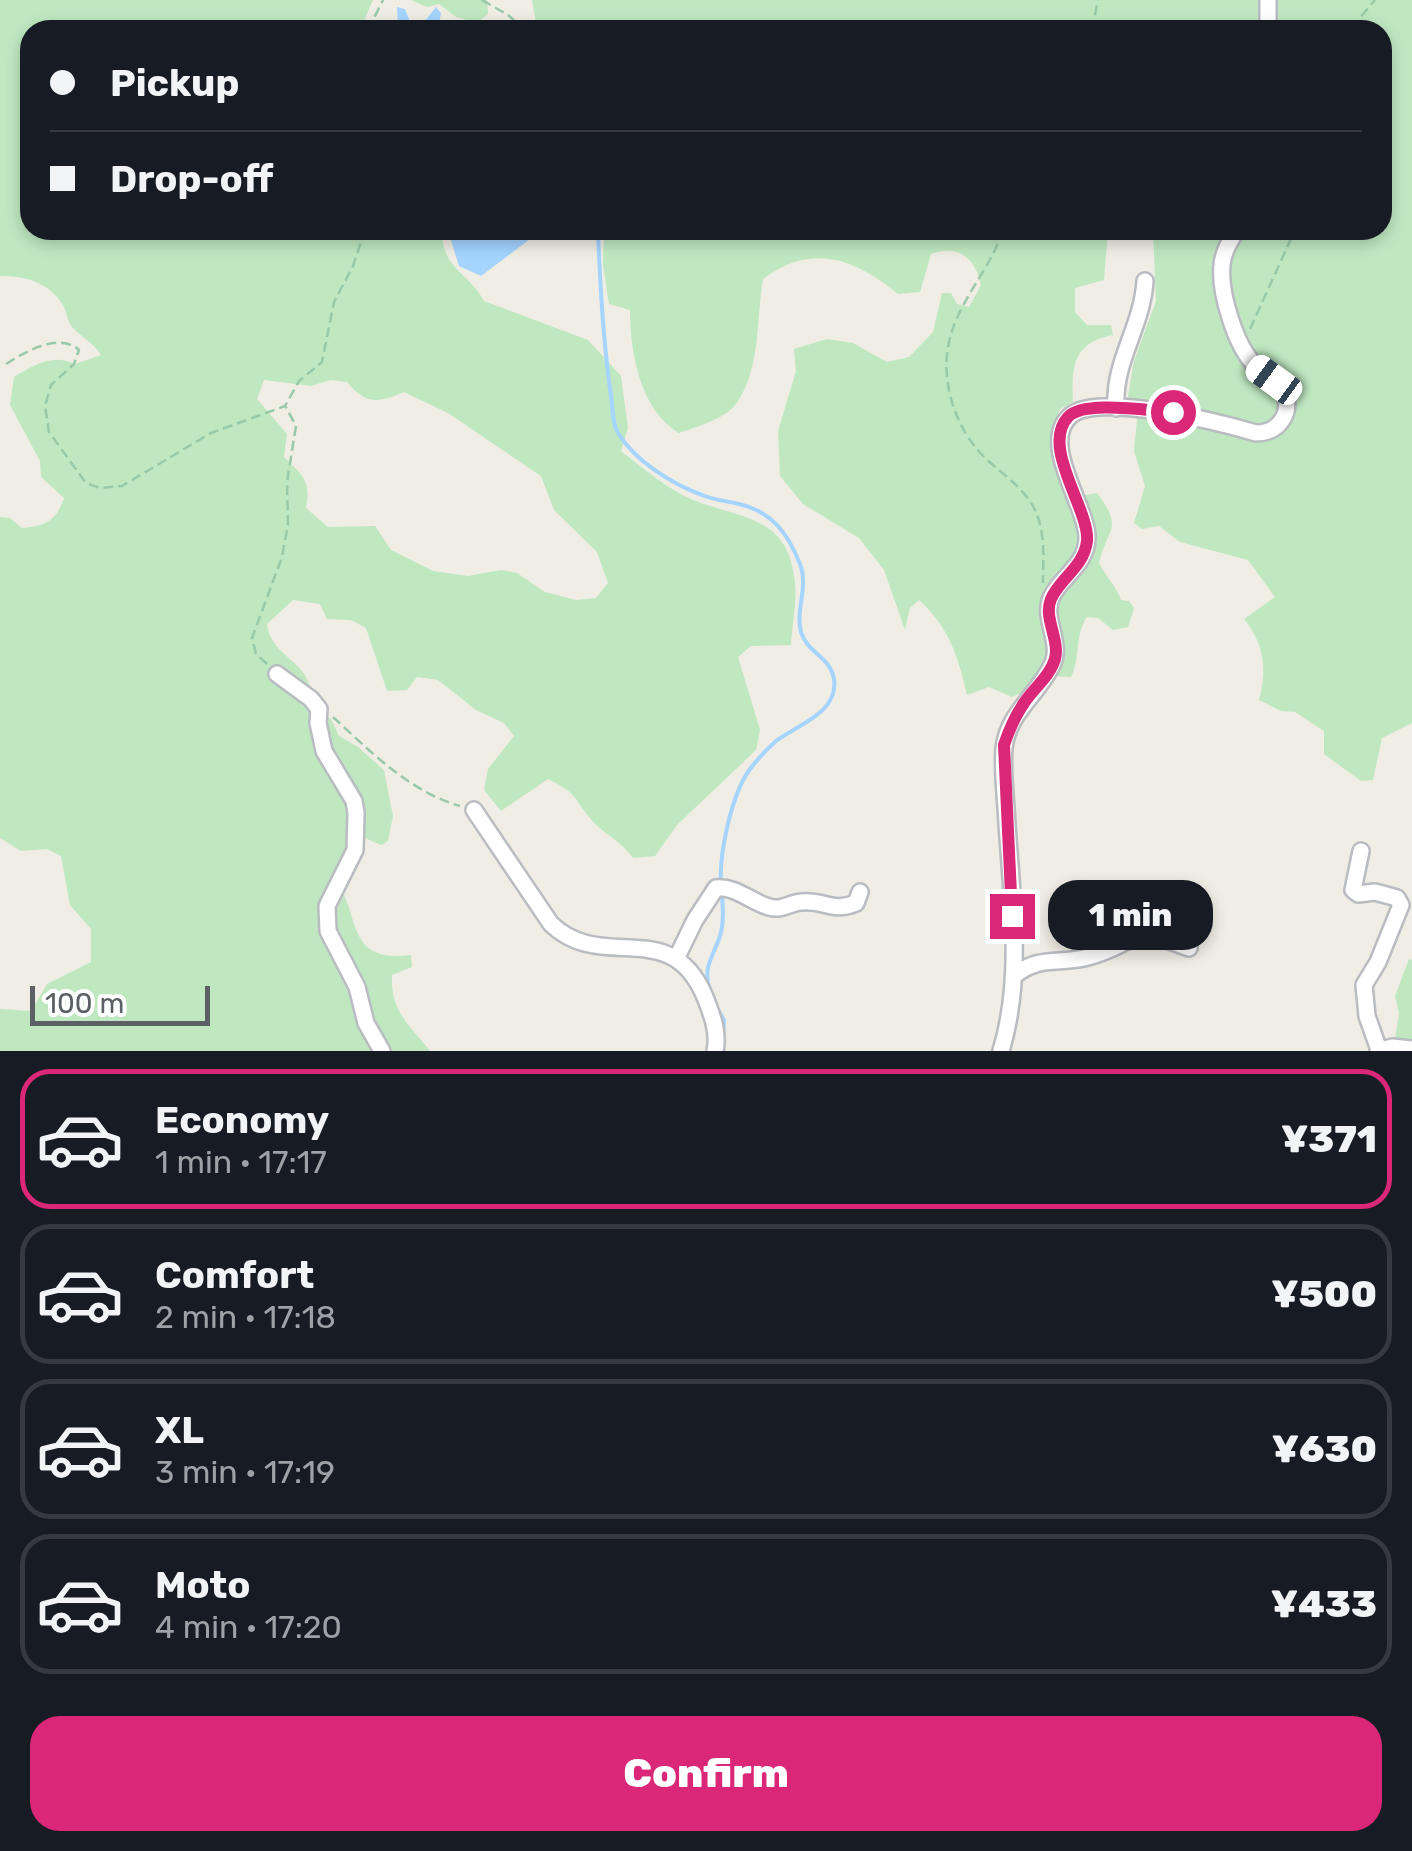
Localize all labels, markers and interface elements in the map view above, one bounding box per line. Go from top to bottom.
text: Pickup [110,60,239,106]
text: Drop-off [110,156,273,202]
car [1241,350,1307,410]
route start [1151,390,1196,435]
callout: 1 min [1047,881,1212,951]
route end [990,894,1035,939]
text: 1 min [1089,896,1172,934]
scale bar [30,981,210,1026]
text: 100 m [45,987,124,1020]
icon: car [35,1094,125,1184]
text: Economy [155,1097,329,1143]
text: ¥371 [1281,1116,1377,1162]
text: 1 min · 17:17 [155,1143,327,1181]
icon: car [35,1249,125,1339]
text: Comfort [155,1252,314,1298]
text: ¥500 [1271,1271,1377,1317]
text: 2 min · 17:18 [155,1298,336,1336]
icon: car [35,1404,125,1494]
text: XL [155,1407,204,1453]
text: ¥630 [1272,1426,1377,1472]
text: 3 min · 17:19 [155,1453,335,1491]
icon: car [35,1559,125,1649]
text: Moto [155,1562,251,1608]
text: ¥433 [1271,1581,1377,1627]
text: 4 min · 17:20 [155,1608,342,1646]
button: Confirm [30,1716,1382,1831]

